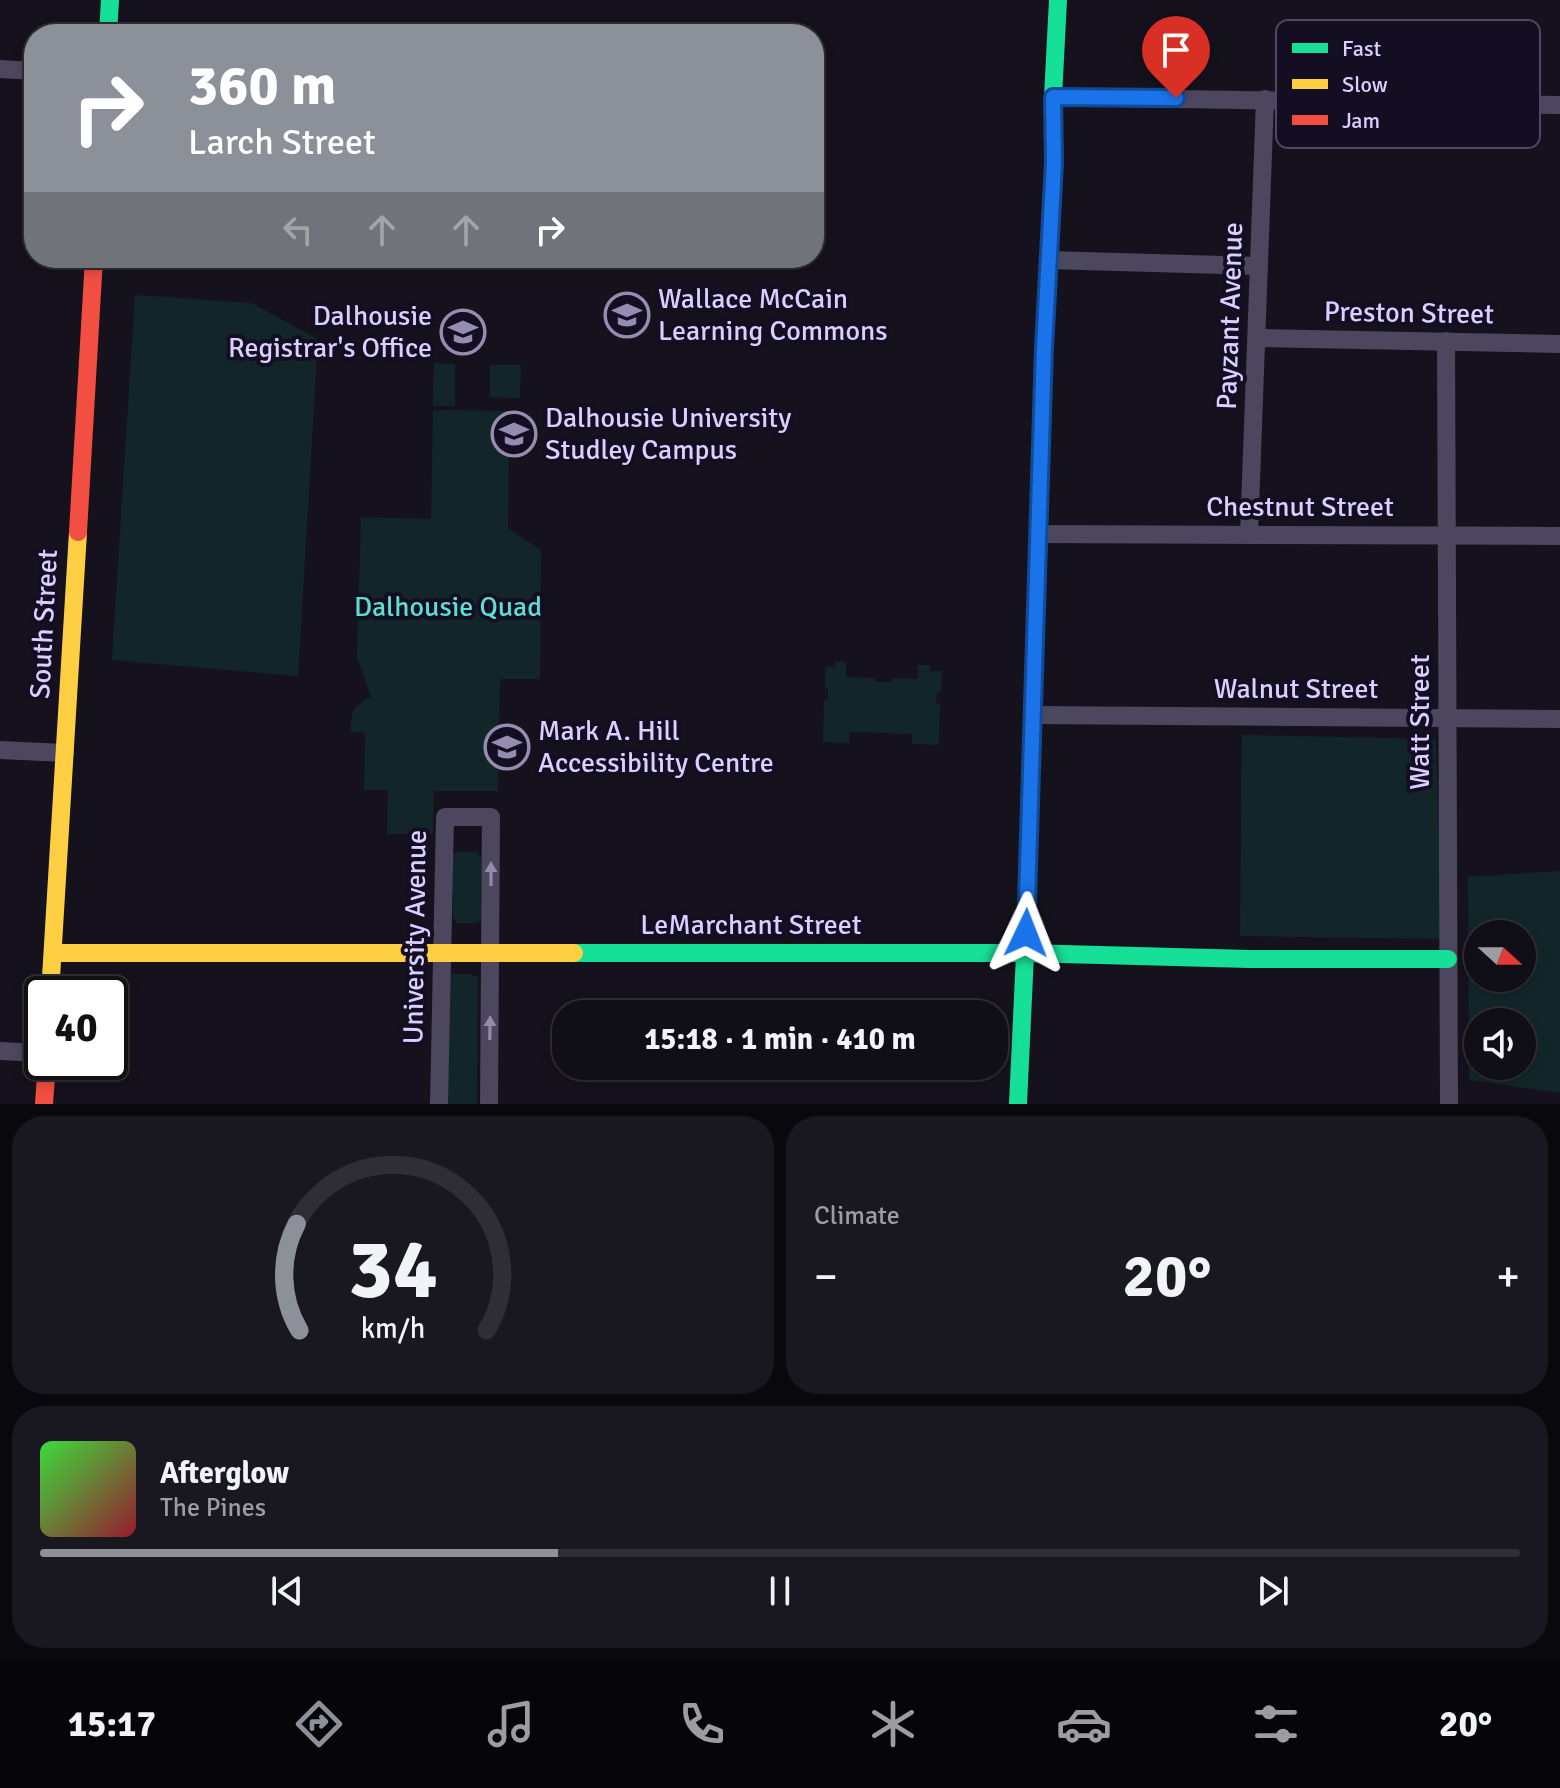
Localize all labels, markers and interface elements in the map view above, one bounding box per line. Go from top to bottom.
pin [1142,16,1210,98]
legend [1276,20,1540,148]
icon: arrive [1154,28,1198,72]
text: Fast [1342,35,1382,62]
text: 360 m [188,51,336,120]
icon: right [56,56,160,160]
text: Slow [1342,71,1388,98]
text: Jam [1342,107,1380,134]
text: Larch Street [188,120,376,165]
icon: left [276,208,320,252]
icon: ahead [360,208,404,252]
icon: ahead [444,208,488,252]
icon: right [528,208,572,252]
street label: Payzant Avenue [1210,222,1250,410]
place label: Wallace McCain Learning Commons [658,282,887,348]
school or university icon: Wallace McCain Learning Commons [603,291,651,339]
street label: Preston Street [1324,295,1494,331]
place label: Dalhousie Registrar's Office [228,299,432,365]
school or university icon: Dalhousie Registrar's Office [439,308,487,356]
place label: Dalhousie University Studley Campus [545,401,791,467]
school or university icon: Dalhousie University Studley Campus [490,410,538,458]
street label: Chestnut Street [1206,490,1394,524]
street label: South Street [23,548,65,700]
park label: Dalhousie Quad [354,590,542,624]
street label: Watt Street [1403,654,1437,790]
street label: Walnut Street [1214,672,1379,706]
place label: Mark A. Hill Accessibility Centre [538,714,774,780]
school or university icon: Mark A. Hill Accessibility Centre [483,723,531,771]
street label: University Avenue [396,829,434,1045]
one-way arrow [485,861,497,886]
position arrow [984,891,1068,975]
street label: LeMarchant Street [640,908,862,942]
north arrow [1464,920,1536,992]
map controls [1464,920,1536,1080]
speed limit sign: 40 [24,976,128,1080]
button: sound [1464,1008,1536,1080]
one-way arrow [484,1015,496,1040]
text: 15:18 · 1 min · 410 m [644,1021,916,1058]
text: Climate [814,1200,900,1232]
text: 34 [348,1219,438,1321]
text: 20° [1123,1240,1211,1314]
text: − [814,1250,838,1304]
text: + [1496,1250,1520,1304]
text: km/h [361,1311,425,1346]
text: Afterglow [160,1455,289,1492]
text: The Pines [160,1492,266,1524]
icon: previous [265,1569,309,1613]
icon: pause [758,1569,802,1613]
icon: next [1251,1569,1295,1613]
icon: directions [291,1696,347,1752]
icon: music [483,1696,539,1752]
icon: phone [674,1696,730,1752]
icon: climate [865,1696,921,1752]
icon: car [1056,1696,1112,1752]
icon: filters [1248,1696,1304,1752]
text: 15:17 [68,1702,156,1747]
text: 20° [1439,1702,1492,1747]

